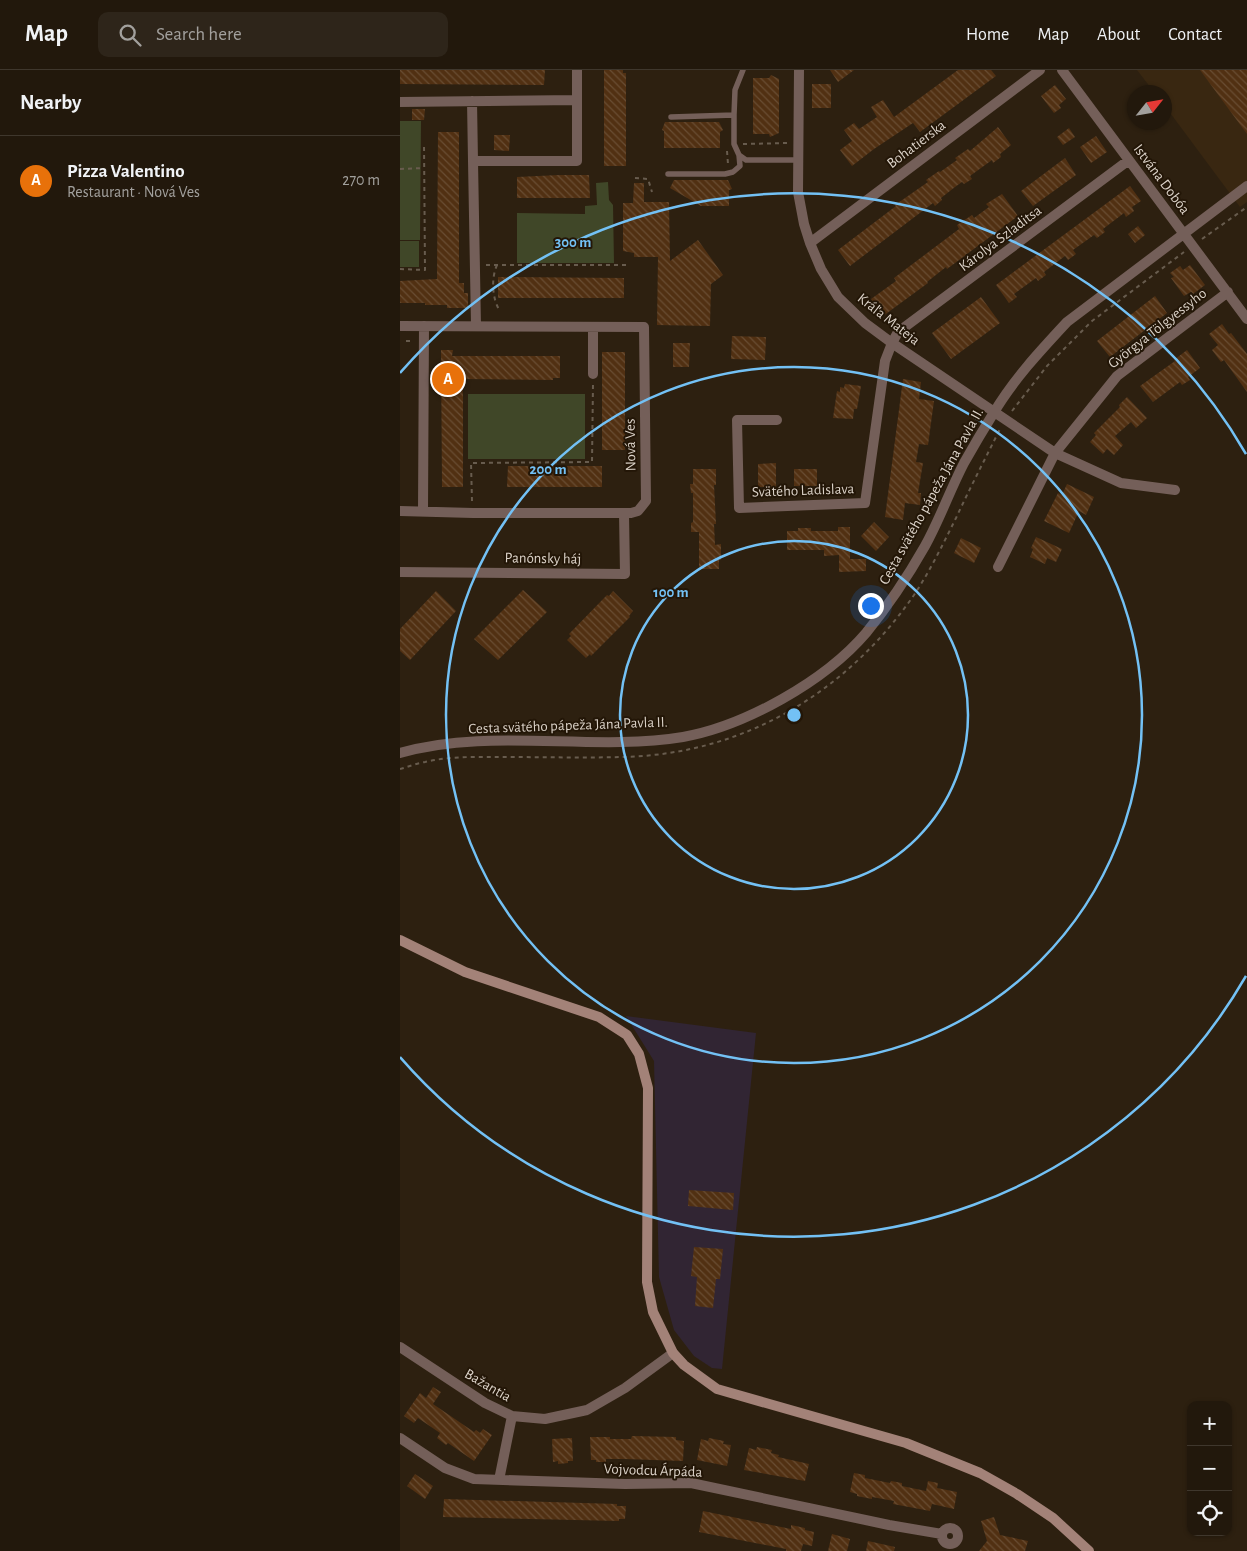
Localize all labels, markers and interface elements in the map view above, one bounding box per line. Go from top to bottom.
search box [98,12,448,57]
icon: search [116,21,144,49]
text: Map [25,22,68,46]
text: Search here [156,25,242,44]
text: Home [966,26,1009,44]
text: Map [1037,26,1069,44]
text: About [1097,26,1140,44]
text: Contact [1168,26,1222,44]
north arrow [1127,85,1172,130]
text: Nearby [20,92,81,113]
street label: Bohatierska [884,118,948,171]
street label: Istvána Dobóa [1131,142,1193,217]
text: Pizza Valentino [67,162,185,181]
text: A [31,172,41,188]
text: 270 m [342,172,380,188]
text: Restaurant · Nová Ves [67,184,200,200]
street label: Károlya Szladitsa [956,203,1044,274]
text: 300 m [555,235,591,250]
street label: Györgya Tölgyessyho [1105,285,1209,371]
street label: Kráľa Mateja [855,291,923,348]
pin: A [432,360,464,398]
street label: Cesta svätého pápeža Jána Pavla II. [877,405,986,587]
street label: Nová Ves [623,418,638,472]
text: 200 m [529,462,567,477]
street label: Svätého Ladislava [752,481,855,500]
street label: Panónsky háj [504,550,582,567]
text: 100 m [653,585,689,600]
your location [858,593,884,619]
centre of rings [785,706,803,724]
street label: Cesta svätého pápeža Jána Pavla II. [468,715,668,736]
street label: Bažantia [462,1366,514,1405]
map controls [1187,1401,1232,1536]
button: + [1187,1401,1232,1446]
button: − [1187,1446,1232,1491]
street label: Vojvodcu Árpáda [603,1459,703,1480]
button: locate [1187,1491,1232,1536]

